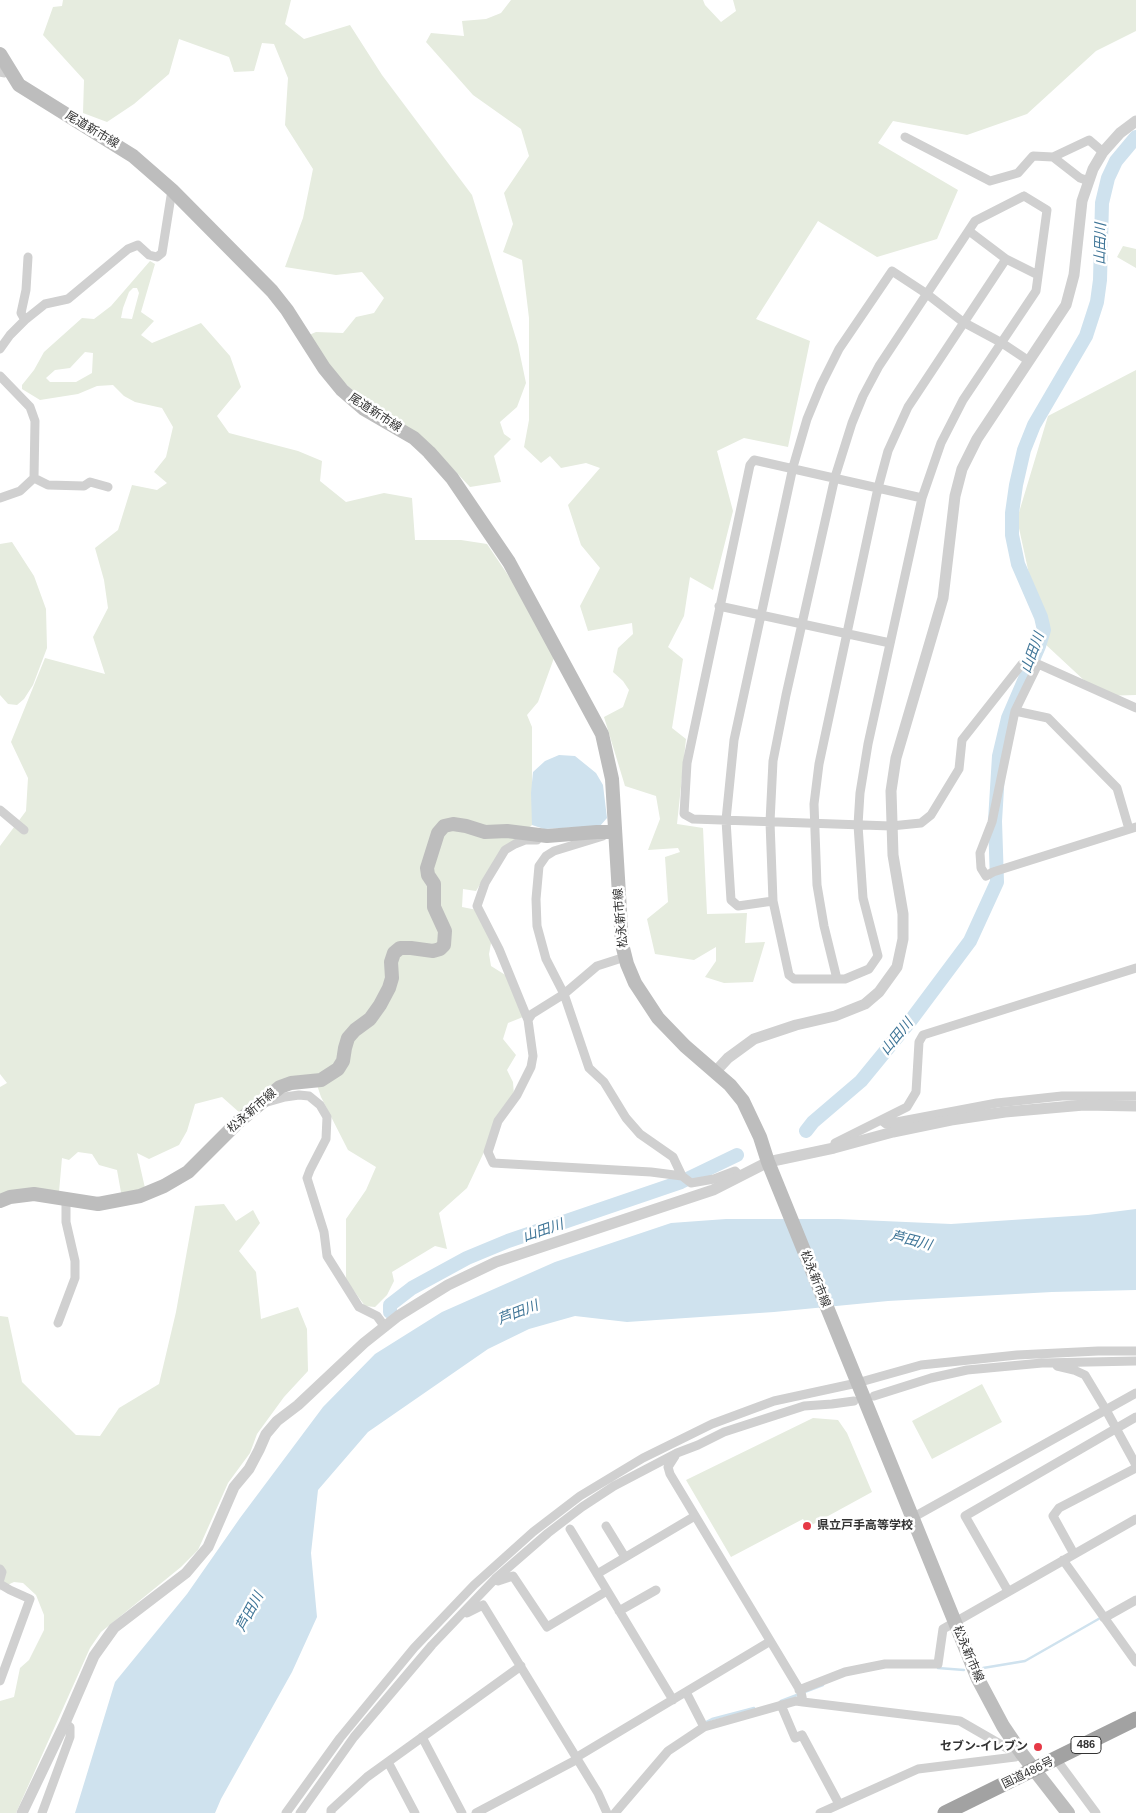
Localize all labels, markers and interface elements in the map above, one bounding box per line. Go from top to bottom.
street label: 尾道新市線 [63,108,121,152]
water label: 山田川 [1092,223,1110,265]
street label: 尾道新市線 [346,391,404,435]
water label: 山田川 [1018,630,1048,676]
street label: 松永新市線 [611,887,631,949]
water label: 山田川 [877,1015,917,1059]
street label: 松永新市線 [225,1086,279,1136]
water label: 山田川 [520,1216,566,1246]
water label: 芦田川 [889,1228,933,1254]
street label: 松永新市線 [797,1248,833,1310]
water label: 芦田川 [495,1298,541,1328]
place label: 県立戸手高等学校 [817,1519,913,1533]
marker: 県立戸手高等学校 [801,1520,813,1532]
water label: 芦田川 [233,1590,267,1634]
street label: 松永新市線 [950,1624,986,1684]
road number: 486 [1071,1736,1101,1754]
place label: セブン-イレブン [940,1740,1028,1754]
marker: セブン-イレブン [1032,1741,1044,1753]
street label: 国道486号 [1000,1754,1056,1792]

